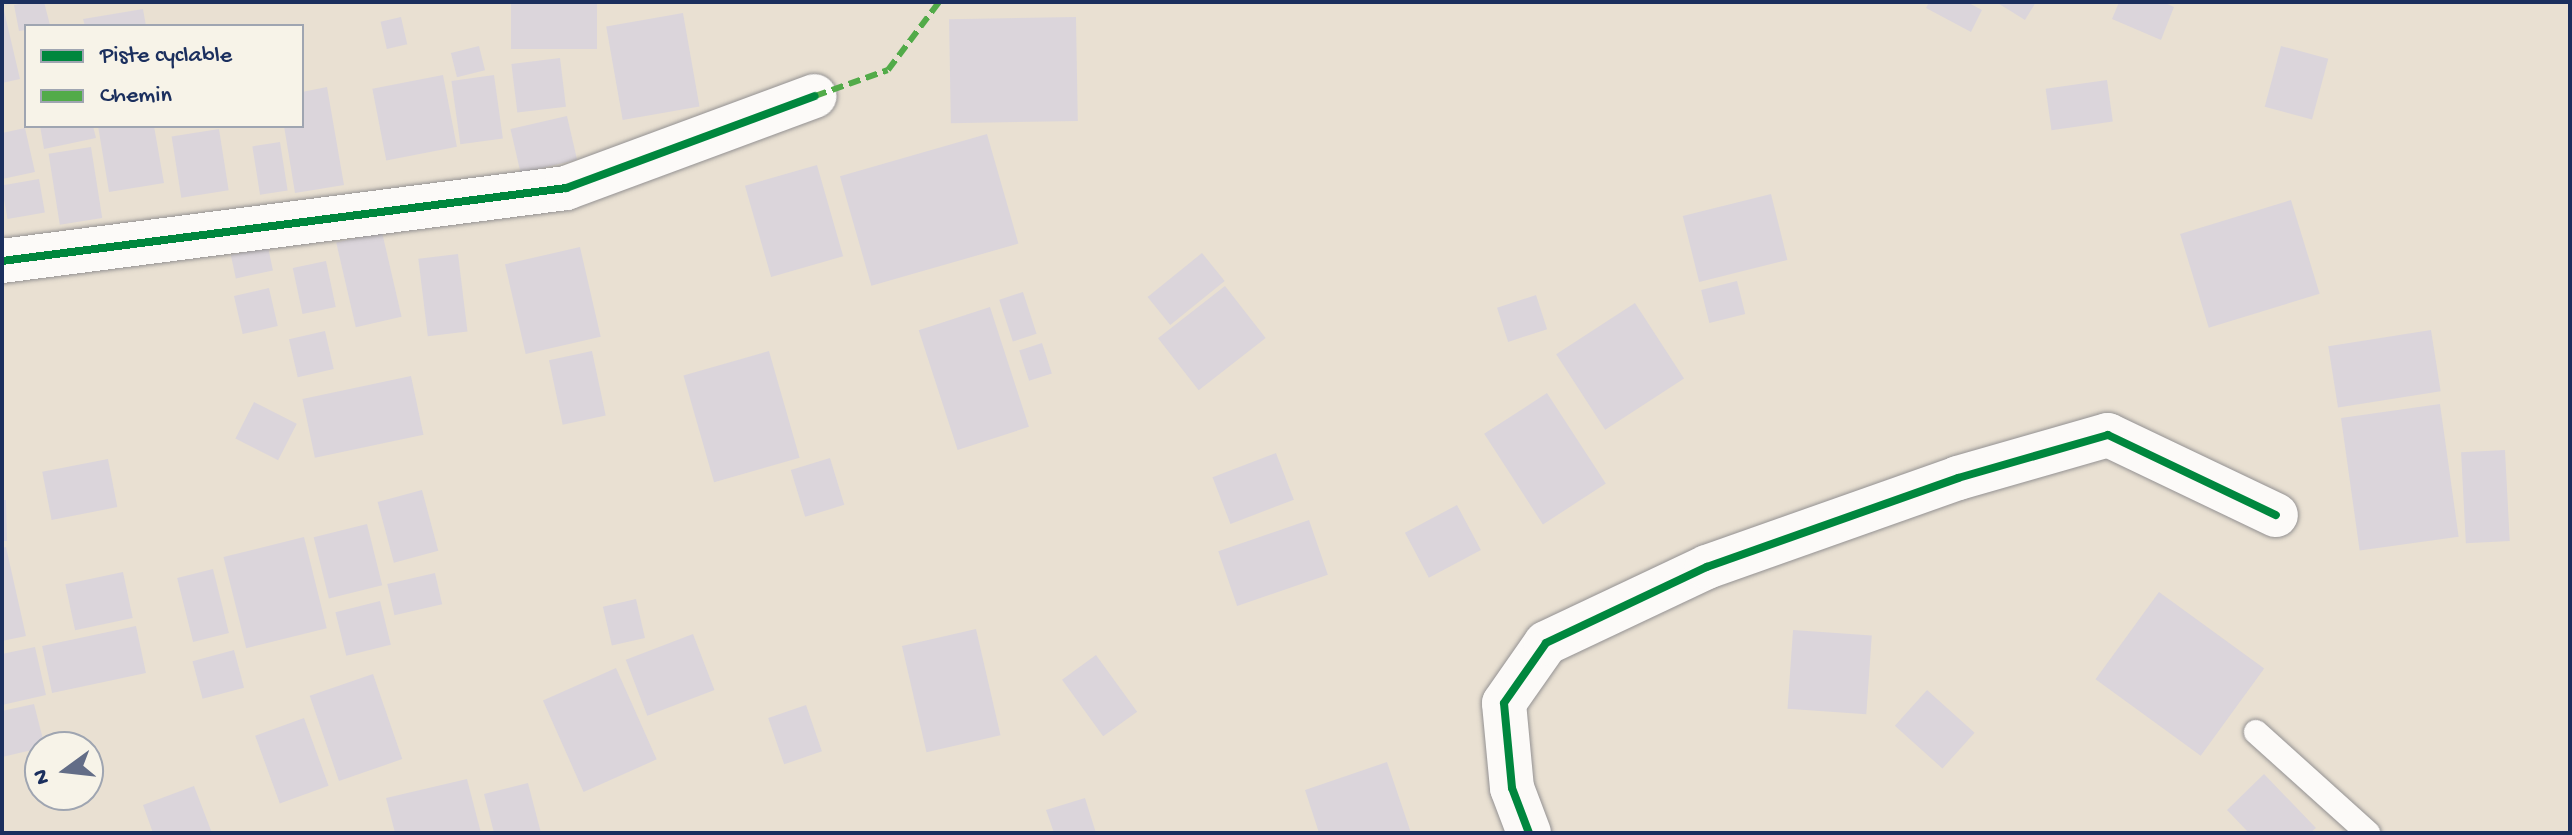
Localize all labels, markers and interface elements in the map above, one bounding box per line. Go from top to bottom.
legend [24,24,304,128]
text: Piste cyclable [100,42,232,71]
text: Chemin [100,82,172,111]
north arrow [24,731,104,811]
text: N [28,766,57,787]

